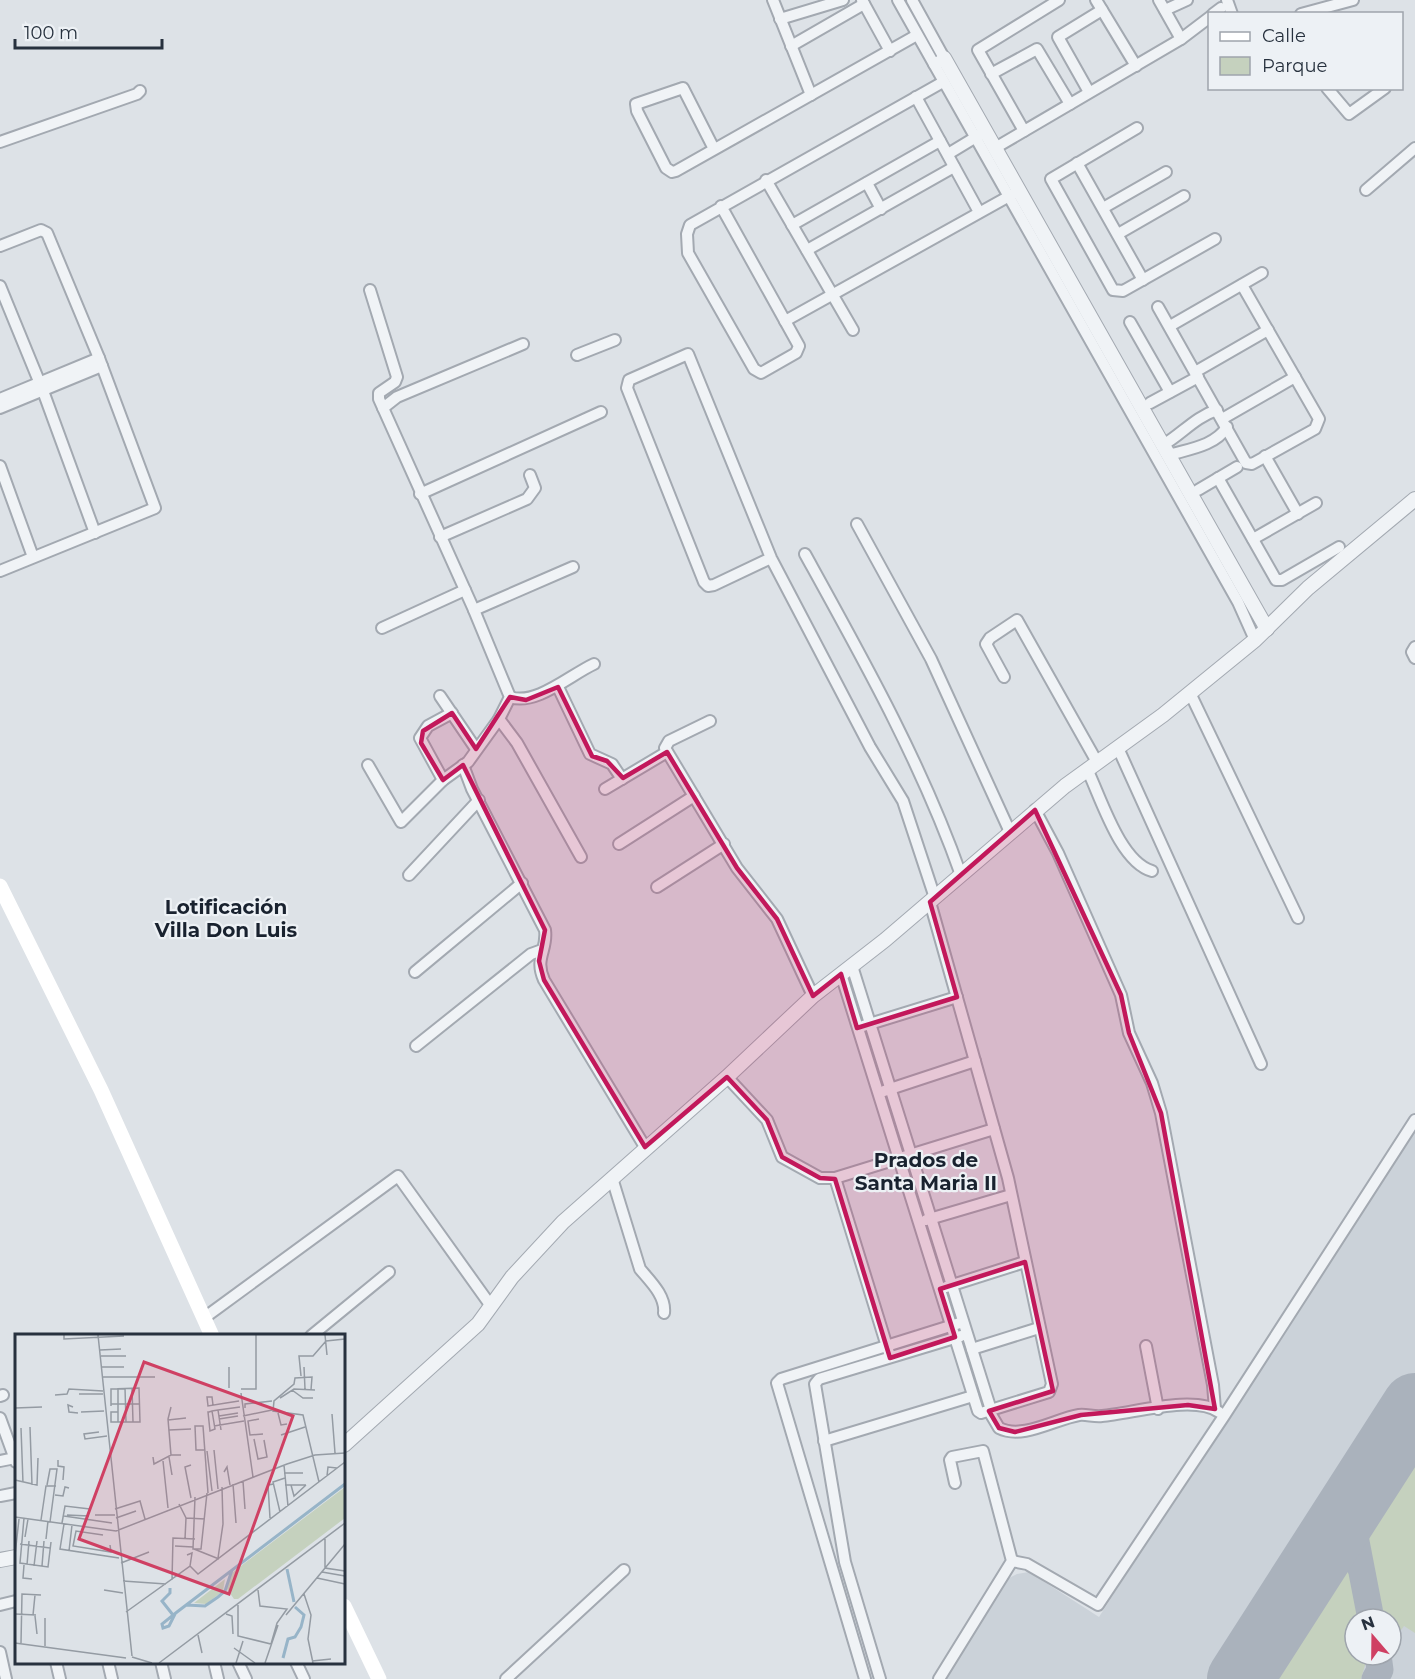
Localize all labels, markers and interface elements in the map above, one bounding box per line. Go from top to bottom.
scale bar [15,12,162,50]
legend [1208,12,1403,90]
text: 100 m [24,22,78,44]
text: Calle [1262,25,1306,47]
text: Parque [1262,55,1328,77]
district label: Lotificación Villa Don Luis [154,895,298,942]
district label: Prados de Santa Maria II [855,1148,997,1195]
inset map [15,1334,345,1664]
north arrow [1343,1607,1403,1667]
text: N [1359,1612,1377,1635]

